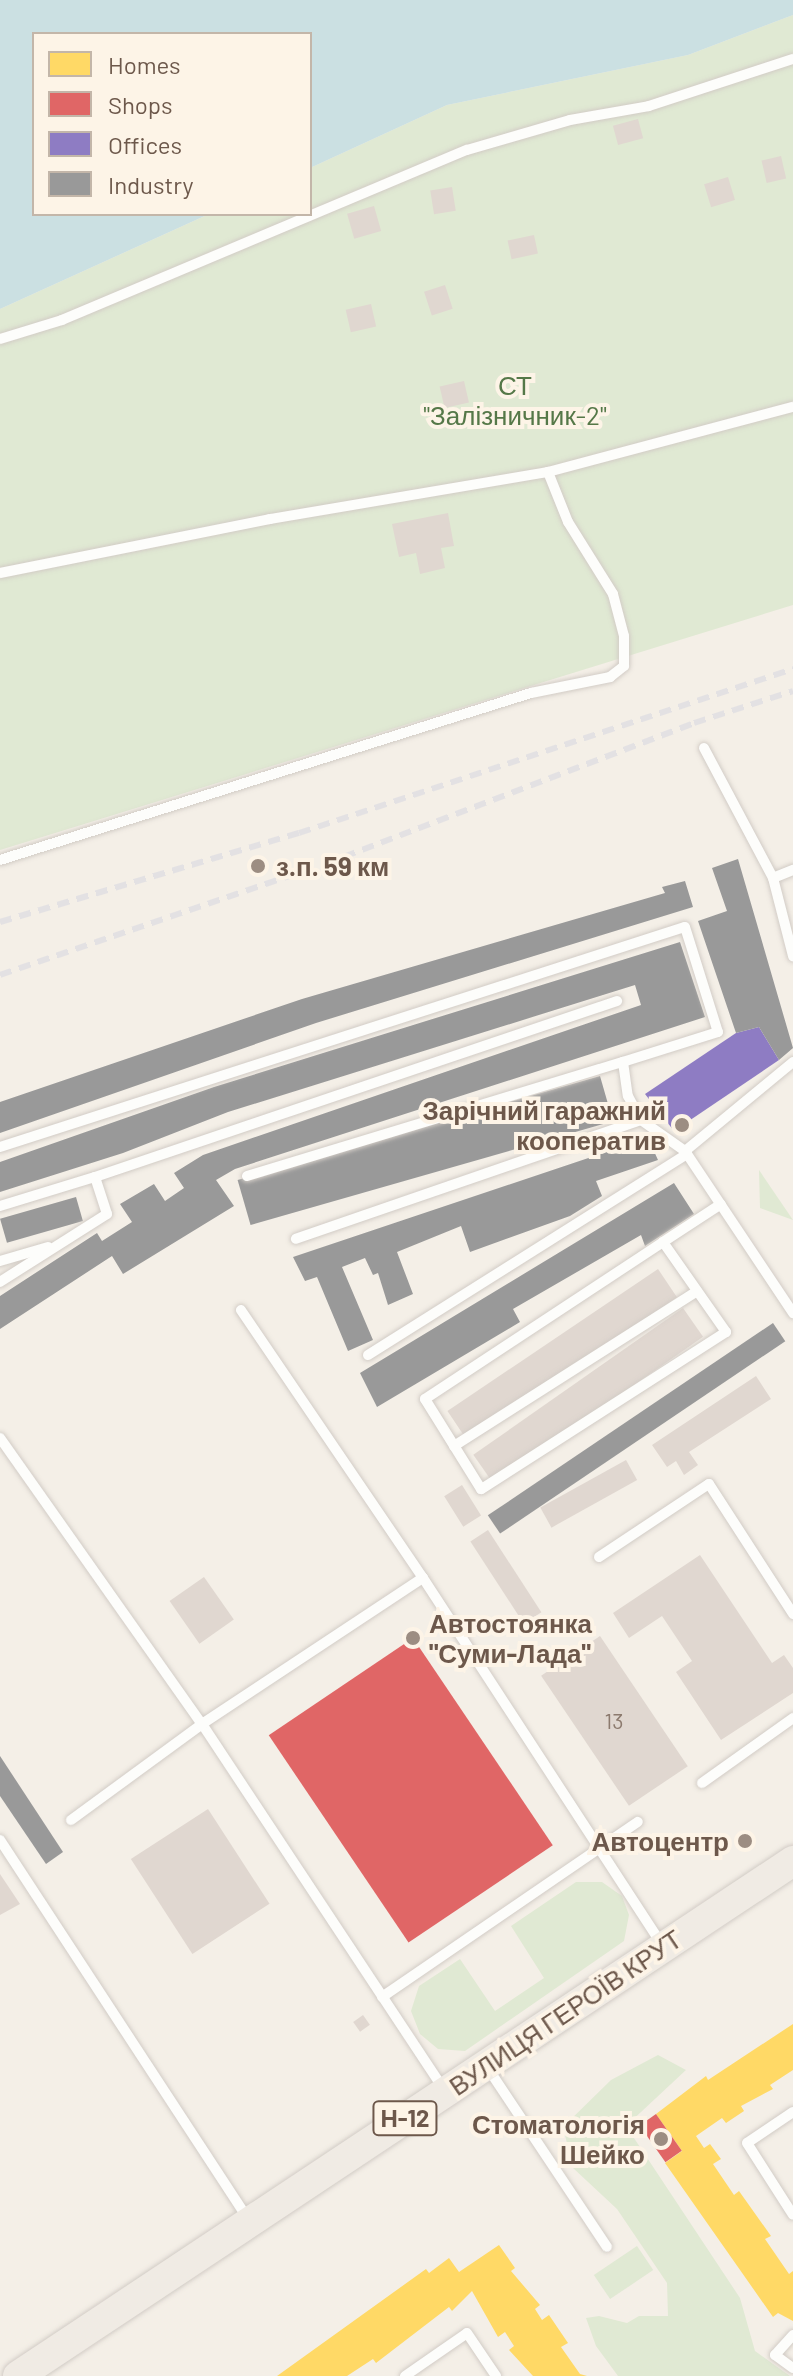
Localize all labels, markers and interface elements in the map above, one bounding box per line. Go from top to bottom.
legend [32,32,312,216]
text: Homes [108,50,181,79]
text: Shops [108,90,173,119]
text: Offices [108,130,182,159]
text: Industry [108,170,194,199]
park label: СТ "Залізничник-2" [423,369,607,430]
place label: з.п. 59 км [276,850,389,882]
marker: з.п. 59 км [247,855,269,877]
place label: Зарічний гаражний кооператив [422,1094,666,1156]
marker: Зарічний гаражний кооператив [673,1116,691,1134]
place label: Автостоянка "Суми-Лада" [429,1607,592,1668]
marker: Автостоянка "Суми-Лада" [404,1629,422,1647]
house number: 13 [604,1708,624,1734]
place label: Автоцентр [592,1825,729,1857]
marker: Автоцентр [736,1832,754,1850]
street label: ВУЛИЦЯ ГЕРОЇВ КРУТ [443,1923,687,2101]
road number: Н-12 [371,2098,439,2138]
place label: Стоматологія Шейко [472,2108,645,2170]
marker: Стоматологія Шейко [652,2130,670,2148]

